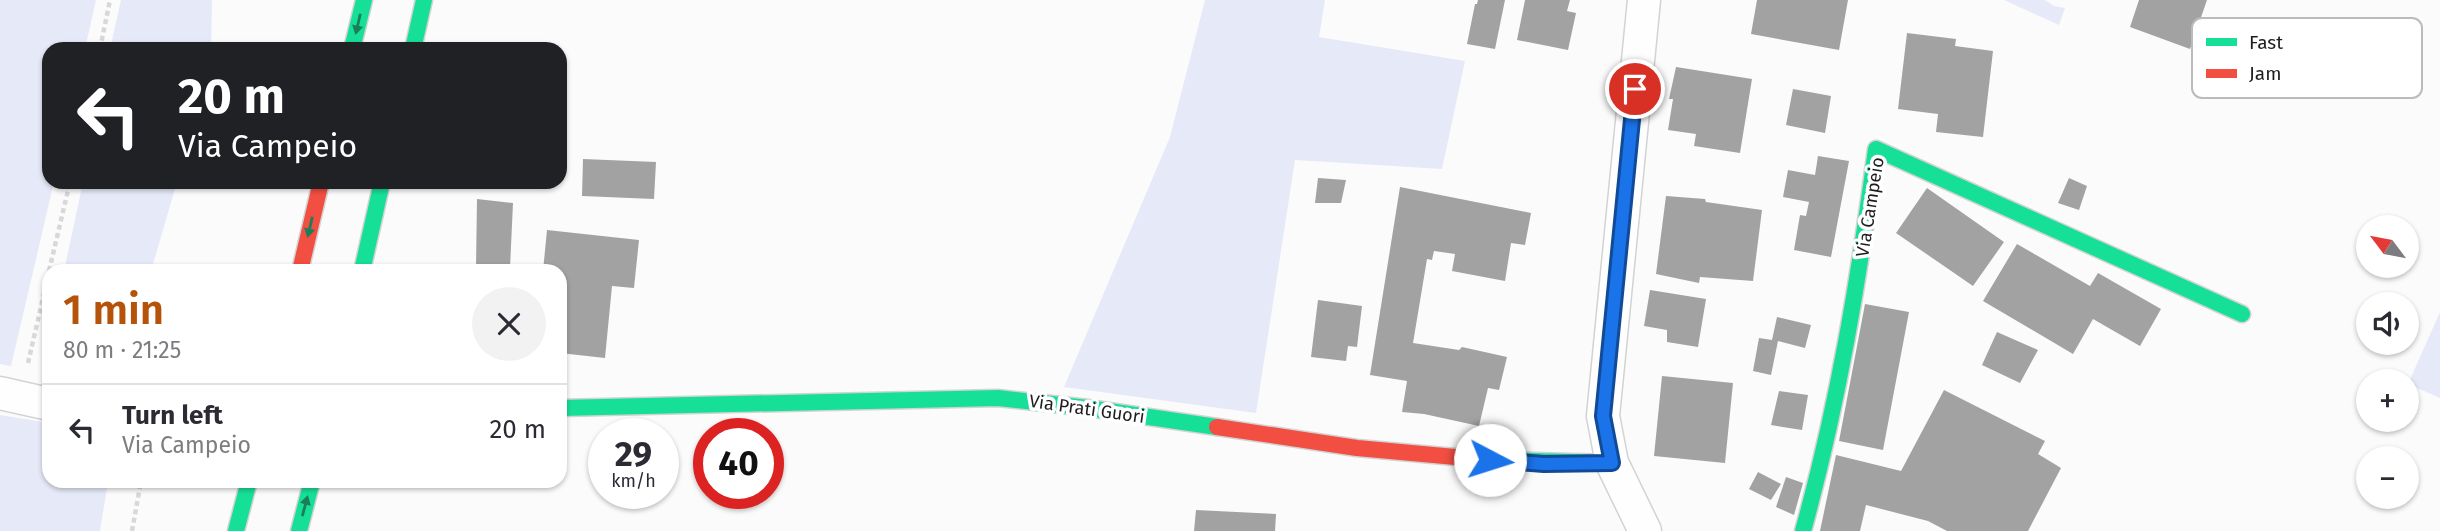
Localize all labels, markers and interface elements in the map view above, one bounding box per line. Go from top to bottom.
one-way arrow [352,14,363,36]
legend [2192,18,2422,98]
text: Fast [2249,31,2283,54]
pin [1605,59,1665,119]
text: Jam [2249,62,2281,85]
text: 20 m [178,67,285,126]
icon: left [63,70,154,161]
icon: arrive [1616,70,1654,108]
text: Via Campeio [178,127,357,165]
street label: Via Campeio [1851,155,1889,259]
north arrow [2356,215,2418,278]
map controls [2356,215,2419,509]
one-way arrow [305,216,316,238]
text: 1 min [63,285,164,335]
button: close [472,287,546,361]
button: sound [2356,292,2419,355]
text: 80 m · 21:25 [63,336,181,364]
button: + [2356,369,2419,432]
street label: Via Prati Guori [1028,390,1146,428]
text: Turn left [122,400,223,431]
icon: left [63,411,101,449]
text: 20 m [489,414,546,445]
speed limit sign: 40 [693,418,784,509]
position arrow [1453,423,1527,497]
text: Via Campeio [122,431,251,459]
text: 29 [615,433,652,475]
button: − [2356,446,2419,509]
text: km/h [611,470,656,492]
one-way arrow [300,495,311,517]

